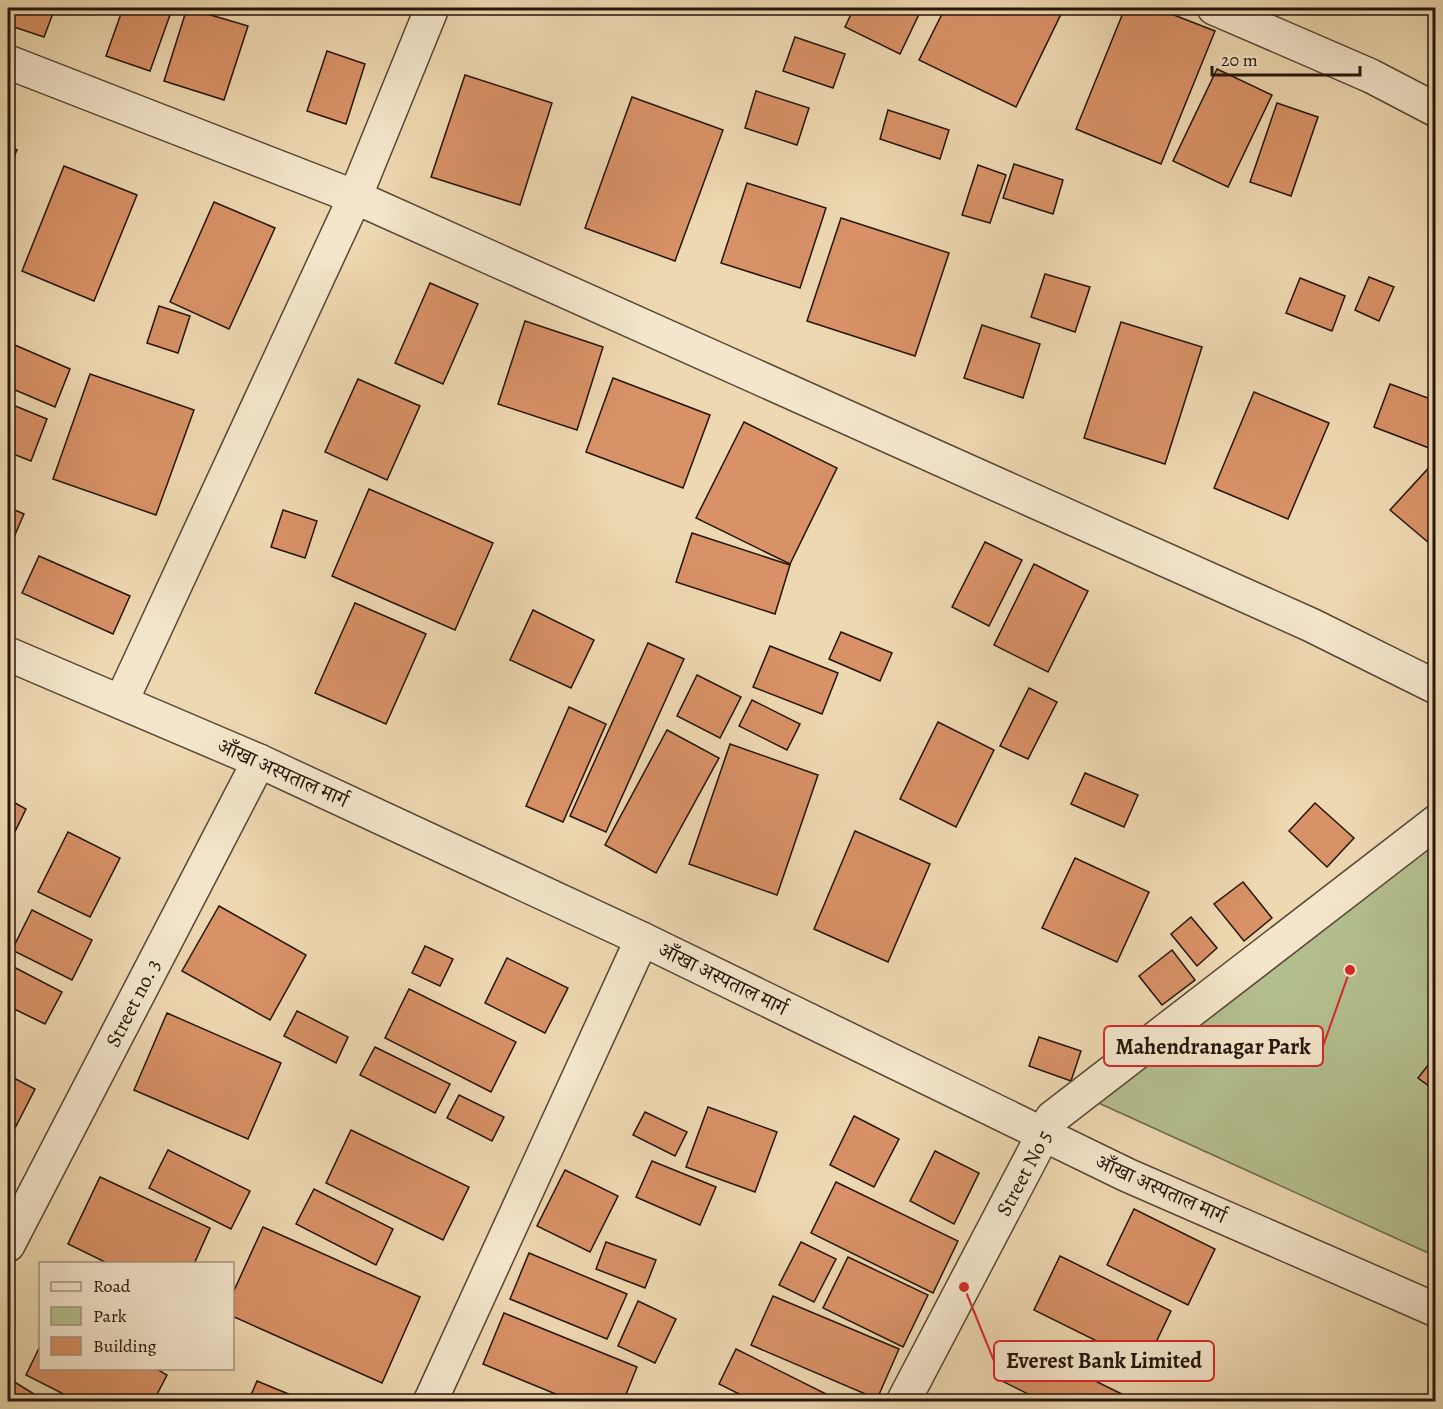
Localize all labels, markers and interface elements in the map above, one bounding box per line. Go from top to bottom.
scale bar [1212,39,1360,77]
text: 20 m [1221,48,1258,72]
street label: आँखा अस्पताल मार्ग [213,732,354,815]
street label: आँखा अस्पताल मार्ग [654,936,793,1023]
street label: Street no. 3 [99,954,167,1052]
callout: Mahendranagar Park [1104,1026,1323,1066]
text: Mahendranagar Park [1115,1032,1311,1062]
street label: Street No 5 [990,1125,1058,1221]
street label: आँखा अस्पताल मार्ग [1091,1148,1232,1231]
legend [39,1262,234,1370]
text: Road [93,1274,131,1298]
text: Park [93,1304,127,1328]
text: Building [93,1334,157,1358]
callout: Everest Bank Limited [994,1341,1214,1381]
text: Everest Bank Limited [1006,1346,1202,1376]

